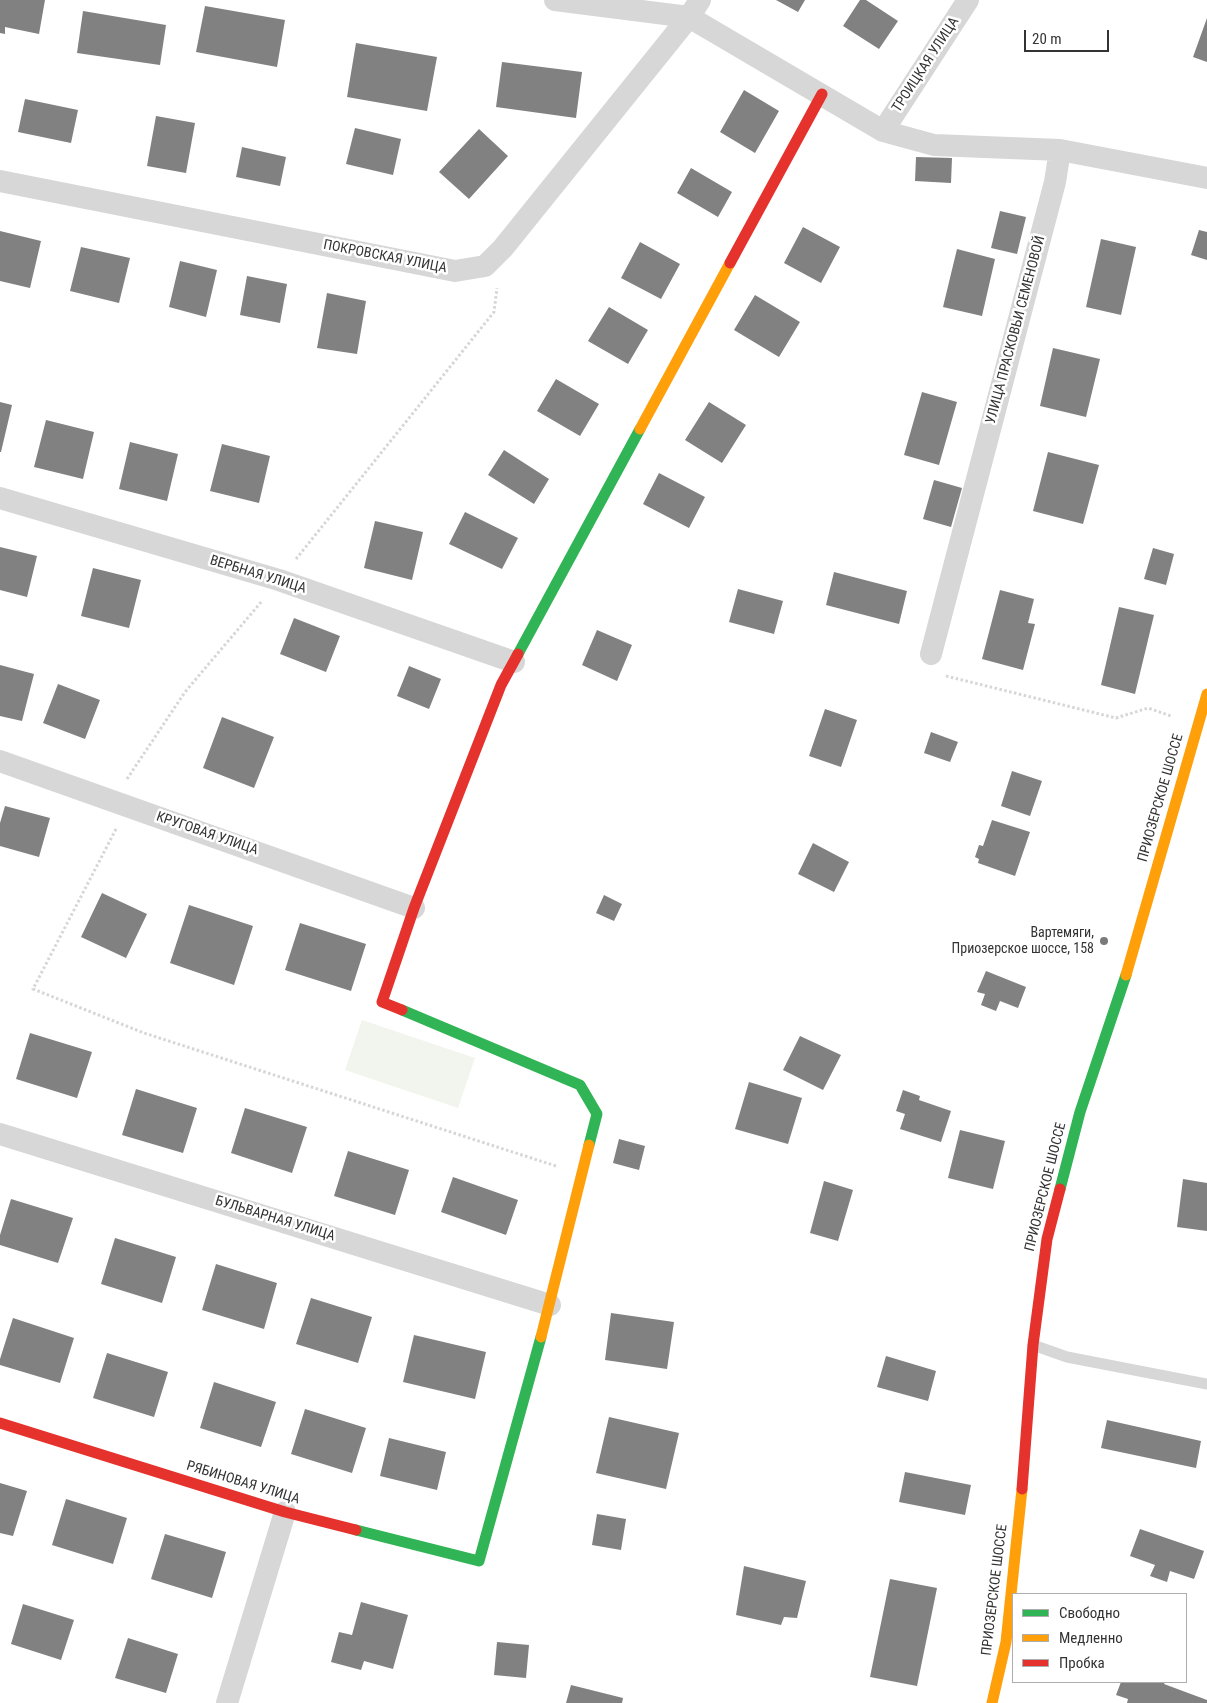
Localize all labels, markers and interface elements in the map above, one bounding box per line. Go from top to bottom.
street label: ТРОИЦКАЯ УЛИЦА [889,14,963,116]
scale bar [1027,20,1112,52]
text: 20 m [1032,30,1062,48]
street label: УЛИЦА ПРАСКОВЬИ СЕМЕНОВОЙ [983,234,1049,426]
street label: ПОКРОВСКАЯ УЛИЦА [322,237,448,277]
street label: ВЕРБНАЯ УЛИЦА [208,552,308,598]
street label: ПРИОЗЕРСКОЕ ШОССЕ [1135,732,1187,864]
street label: КРУГОВАЯ УЛИЦА [154,809,260,859]
place label: Вартемяги, Приозерское шоссе, 158 [952,925,1094,958]
marker: Вартемяги, Приозерское шоссе, 158 [1098,935,1110,947]
street label: ПРИОЗЕРСКОЕ ШОССЕ [1022,1121,1070,1253]
street label: БУЛЬВАРНАЯ УЛИЦА [213,1193,337,1245]
street label: РЯБИНОВАЯ УЛИЦА [184,1458,302,1508]
street label: ПРИОЗЕРСКОЕ ШОССЕ [979,1523,1011,1657]
legend [1012,1593,1187,1683]
text: Свободно [1059,1604,1120,1622]
text: Медленно [1059,1629,1123,1647]
text: Пробка [1059,1654,1105,1672]

